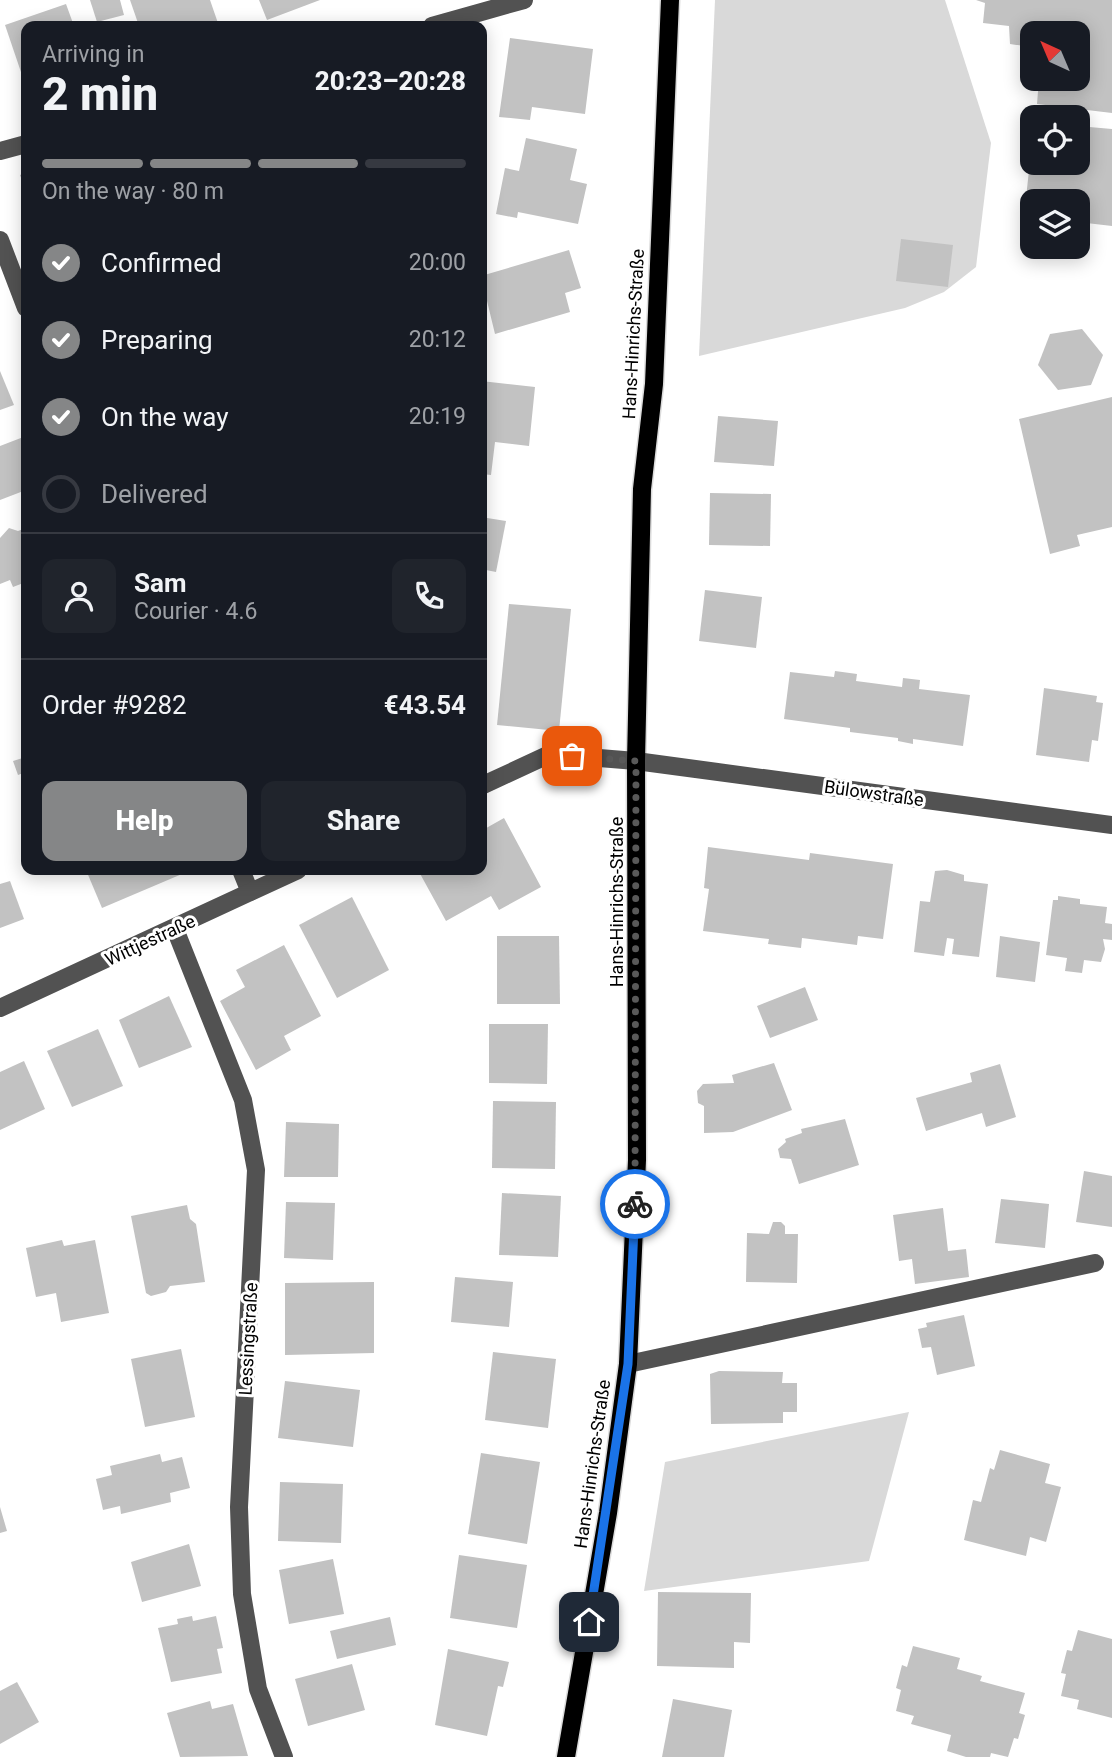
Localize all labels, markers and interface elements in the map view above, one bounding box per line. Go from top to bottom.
north arrow [1020,21,1090,91]
map controls [1020,21,1090,259]
text: Arriving in [42,41,145,68]
text: 20:23–20:28 [315,66,466,96]
text: 2 min [42,67,158,121]
button: locate [1020,105,1090,175]
text: On the way · 80 m [42,178,224,205]
button: layers [1020,189,1090,259]
icon: check [42,244,80,282]
text: Confirmed [101,248,222,278]
street label: Hans-Hinrichs-Straße [618,248,648,420]
text: 20:00 [409,249,466,276]
icon: check [42,321,80,359]
text: Preparing [101,325,213,355]
text: 20:12 [409,326,466,353]
icon: check [42,398,80,436]
text: On the way [101,402,229,432]
text: 20:19 [409,403,466,430]
text: Delivered [101,479,208,509]
button: person [42,559,116,633]
button: phone [392,559,466,633]
text: Sam [134,568,186,598]
text: Courier · 4.6 [134,598,257,625]
text: Order #9282 [42,690,187,720]
text: €43.54 [384,690,466,720]
pin [542,726,602,786]
icon: bag [553,737,591,775]
street label: Bülowstraße [823,776,925,810]
button: Help [42,781,247,861]
button: Share [261,781,466,861]
street label: Hans-Hinrichs-Straße [606,817,627,987]
street label: Wittjestraße [102,910,198,970]
courier [600,1169,670,1239]
icon: bike [616,1185,654,1223]
street label: Lessingstraße [235,1282,261,1396]
street label: Hans-Hinrichs-Straße [570,1378,614,1550]
pin [559,1592,619,1652]
icon: home [570,1603,608,1641]

